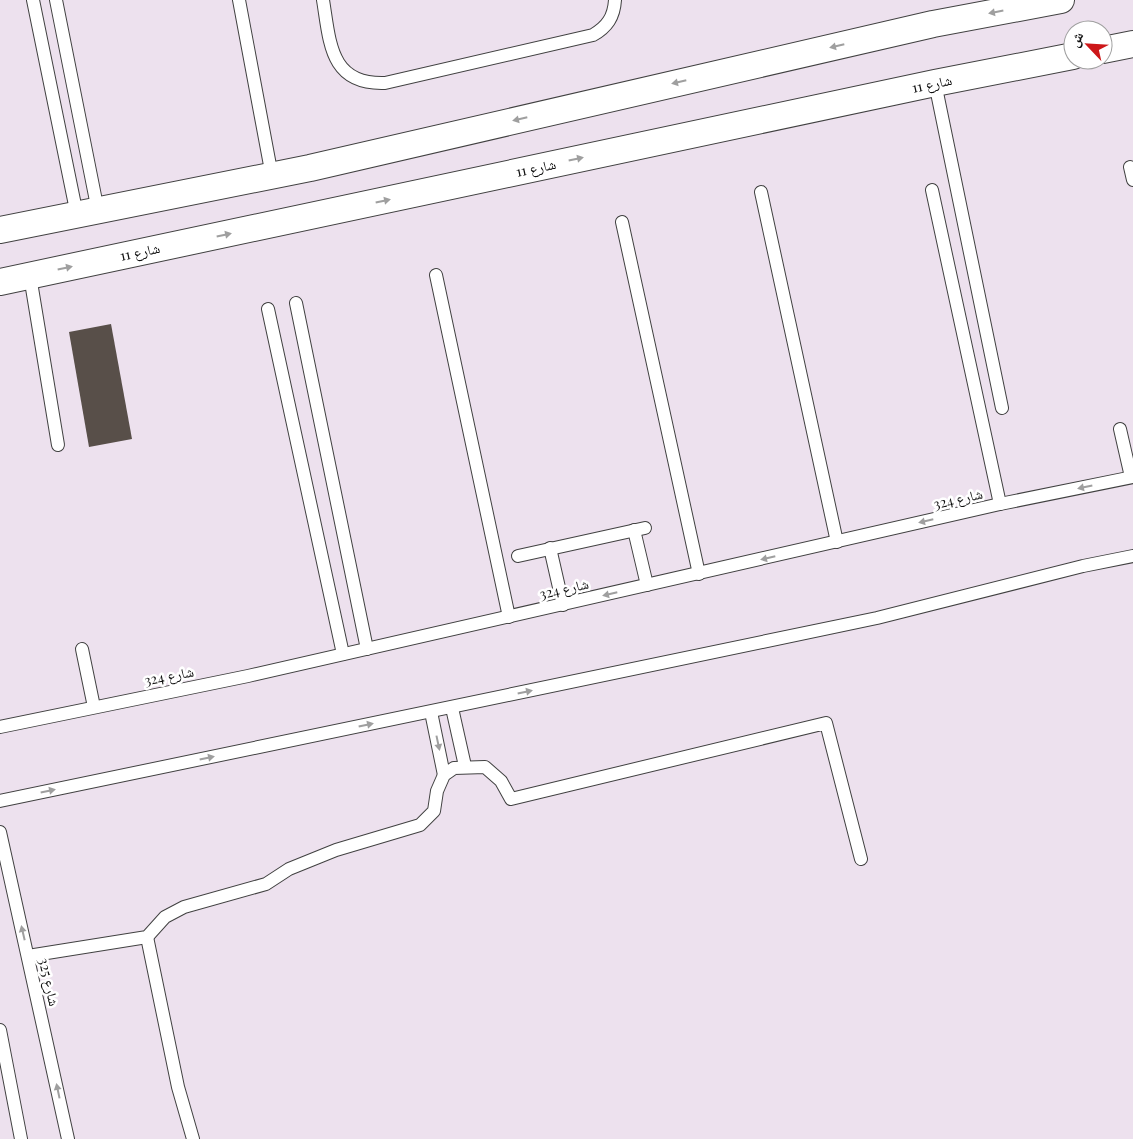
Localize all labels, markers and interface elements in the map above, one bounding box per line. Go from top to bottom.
one-way arrow [987,9,1003,17]
north arrow [1063,20,1113,70]
text: ش [1064,28,1088,50]
one-way arrow [829,42,844,50]
street label: شارع 11 [910,70,954,98]
one-way arrow [671,78,686,86]
one-way arrow [513,115,528,123]
street label: شارع 11 [514,154,558,182]
one-way arrow [568,155,584,163]
one-way arrow [375,196,391,204]
one-way arrow [216,230,232,238]
street label: شارع 11 [118,238,162,266]
one-way arrow [57,264,73,272]
one-way arrow [1078,483,1093,491]
street label: شارع 324 [931,484,985,514]
one-way arrow [919,517,934,525]
one-way arrow [761,554,776,562]
street label: شارع 324 [537,574,591,604]
one-way arrow [602,590,617,598]
street label: شارع 324 [143,661,195,691]
one-way arrow [518,688,533,696]
one-way arrow [358,721,374,729]
one-way arrow [434,736,442,751]
one-way arrow [199,754,215,762]
one-way arrow [40,787,56,795]
one-way arrow [18,924,26,940]
street label: شارع 325 [34,956,64,1008]
one-way arrow [54,1084,62,1099]

